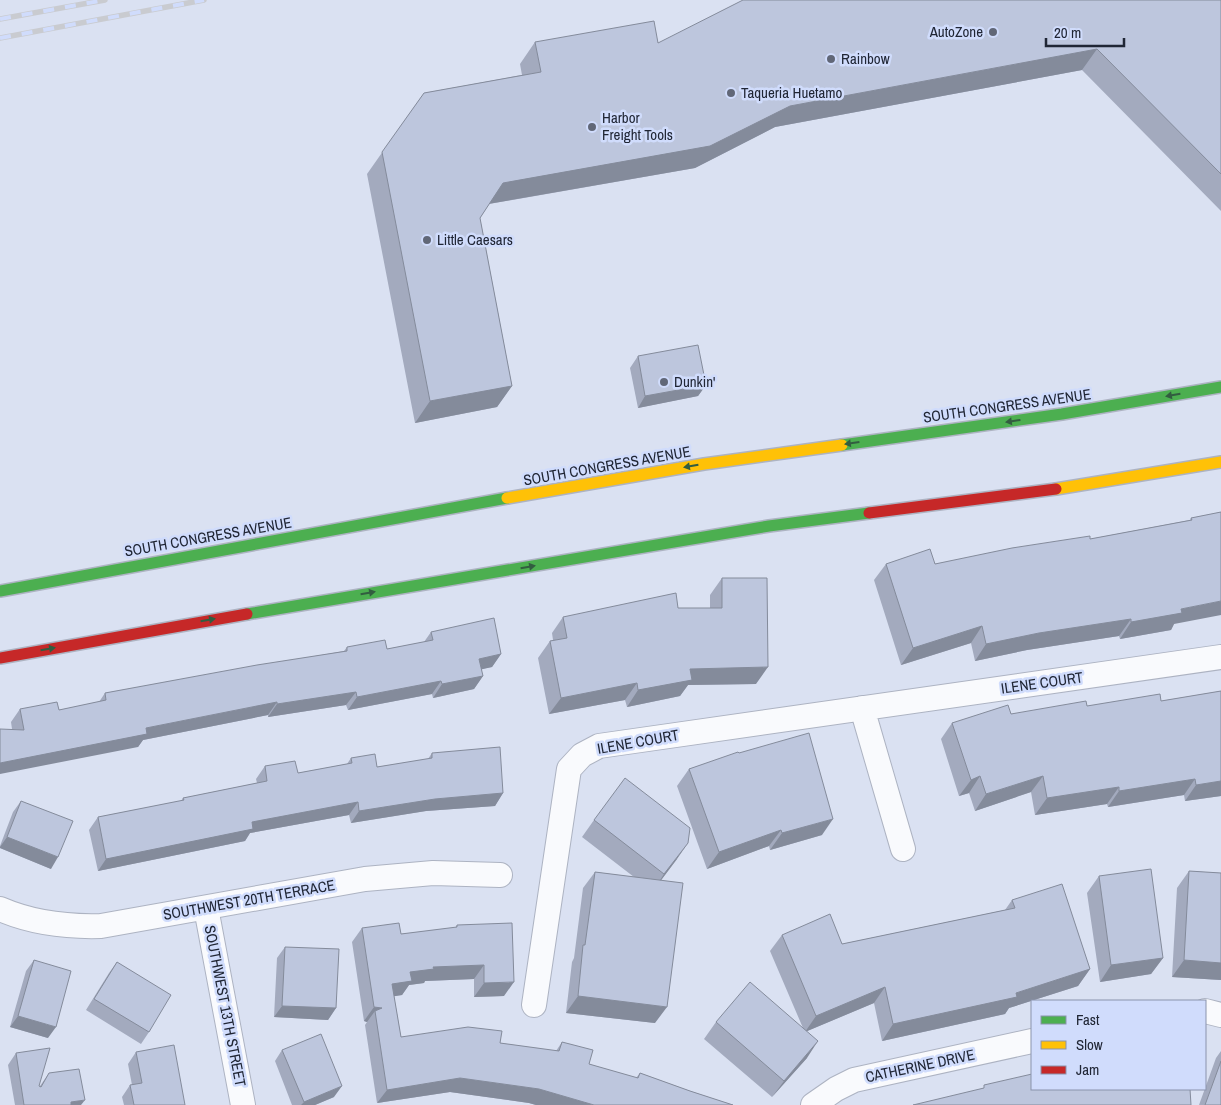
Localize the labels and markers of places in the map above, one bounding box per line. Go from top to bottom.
place label: AutoZone [929,21,983,42]
marker: AutoZone [987,26,999,38]
place label: Rainbow [841,48,890,69]
marker: Rainbow [825,53,837,65]
place label: Taqueria Huetamo [741,82,843,103]
marker: Taqueria Huetamo [725,87,737,99]
place label: Harbor Freight Tools [602,107,673,145]
marker: Harbor Freight Tools [586,121,598,133]
place label: Little Caesars [437,229,513,250]
marker: Little Caesars [421,234,433,246]
place label: Dunkin' [674,371,715,392]
marker: Dunkin' [658,376,670,388]

